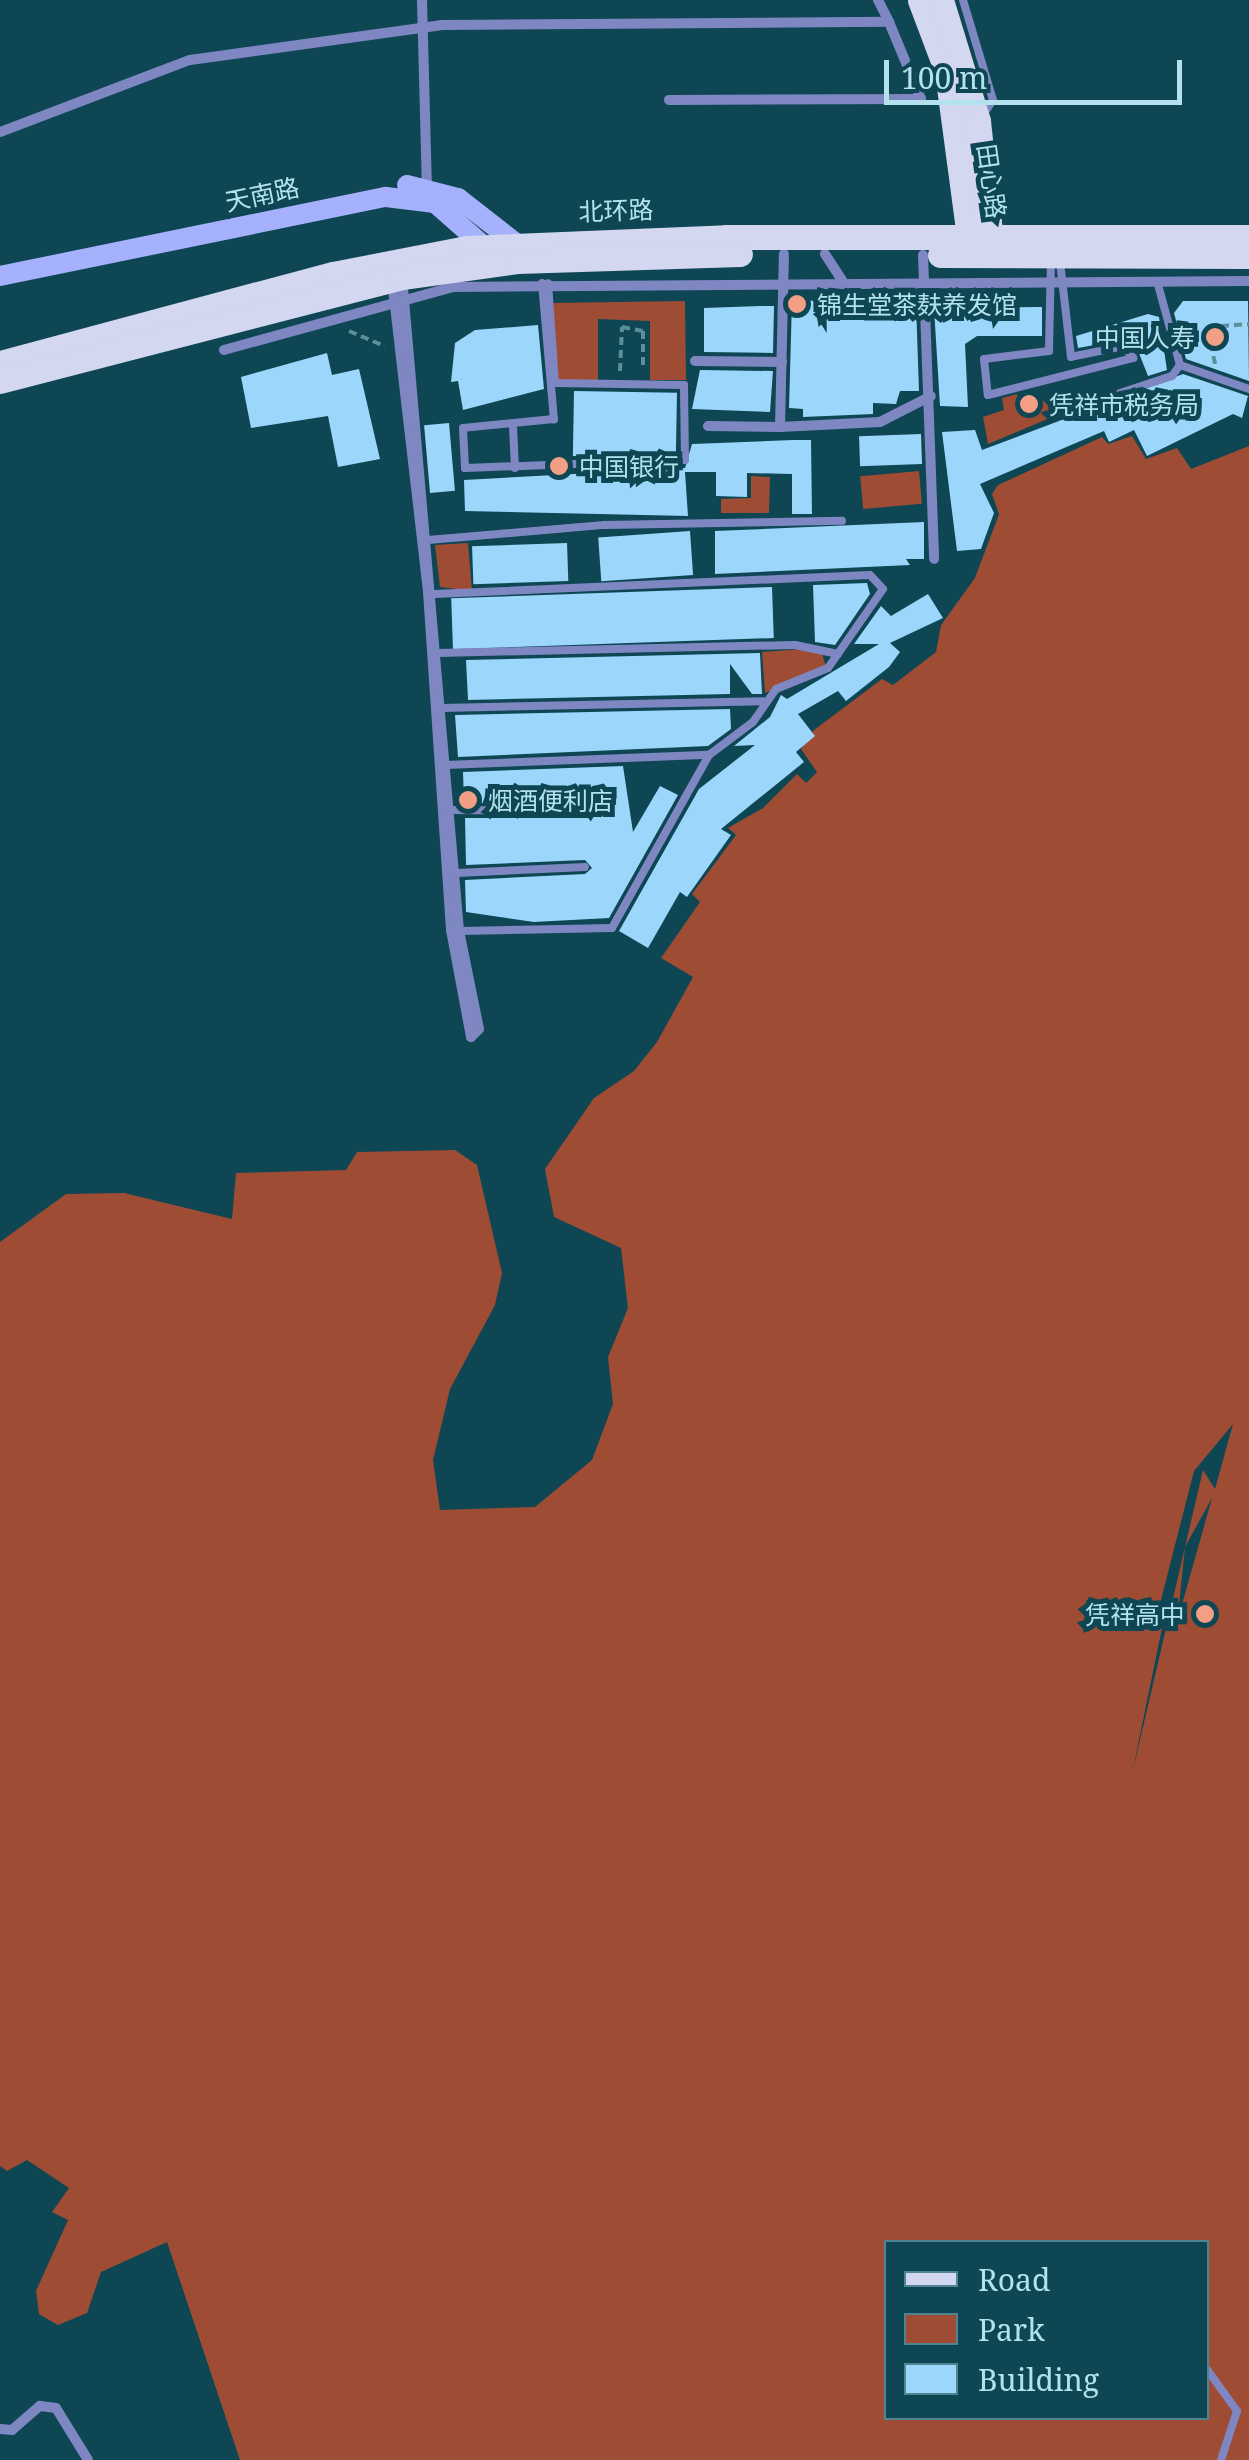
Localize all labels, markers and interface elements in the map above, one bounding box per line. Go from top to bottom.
scale bar [889,40,1186,102]
text: 100 m [901,57,987,98]
street label: 田心路 [972,142,1012,220]
street label: 天南路 [222,172,302,216]
street label: 北环路 [578,194,654,226]
place label: 锦生堂茶麸养发馆 [817,289,1017,319]
marker: 锦生堂茶麸养发馆 [786,293,808,315]
place label: 中国人寿 [1095,322,1195,352]
marker: 中国人寿 [1204,326,1226,348]
place label: 凭祥市税务局 [1049,389,1199,419]
marker: 凭祥市税务局 [1018,393,1040,415]
place label: 中国银行 [579,451,679,481]
marker: 中国银行 [548,455,570,477]
place label: 烟酒便利店 [488,785,613,815]
marker: 烟酒便利店 [457,789,479,811]
place label: 凭祥高中 [1085,1599,1185,1629]
marker: 凭祥高中 [1194,1603,1216,1625]
legend [884,2240,1209,2420]
text: Road [978,2259,1050,2300]
text: Park [978,2309,1045,2350]
text: Building [978,2359,1099,2400]

